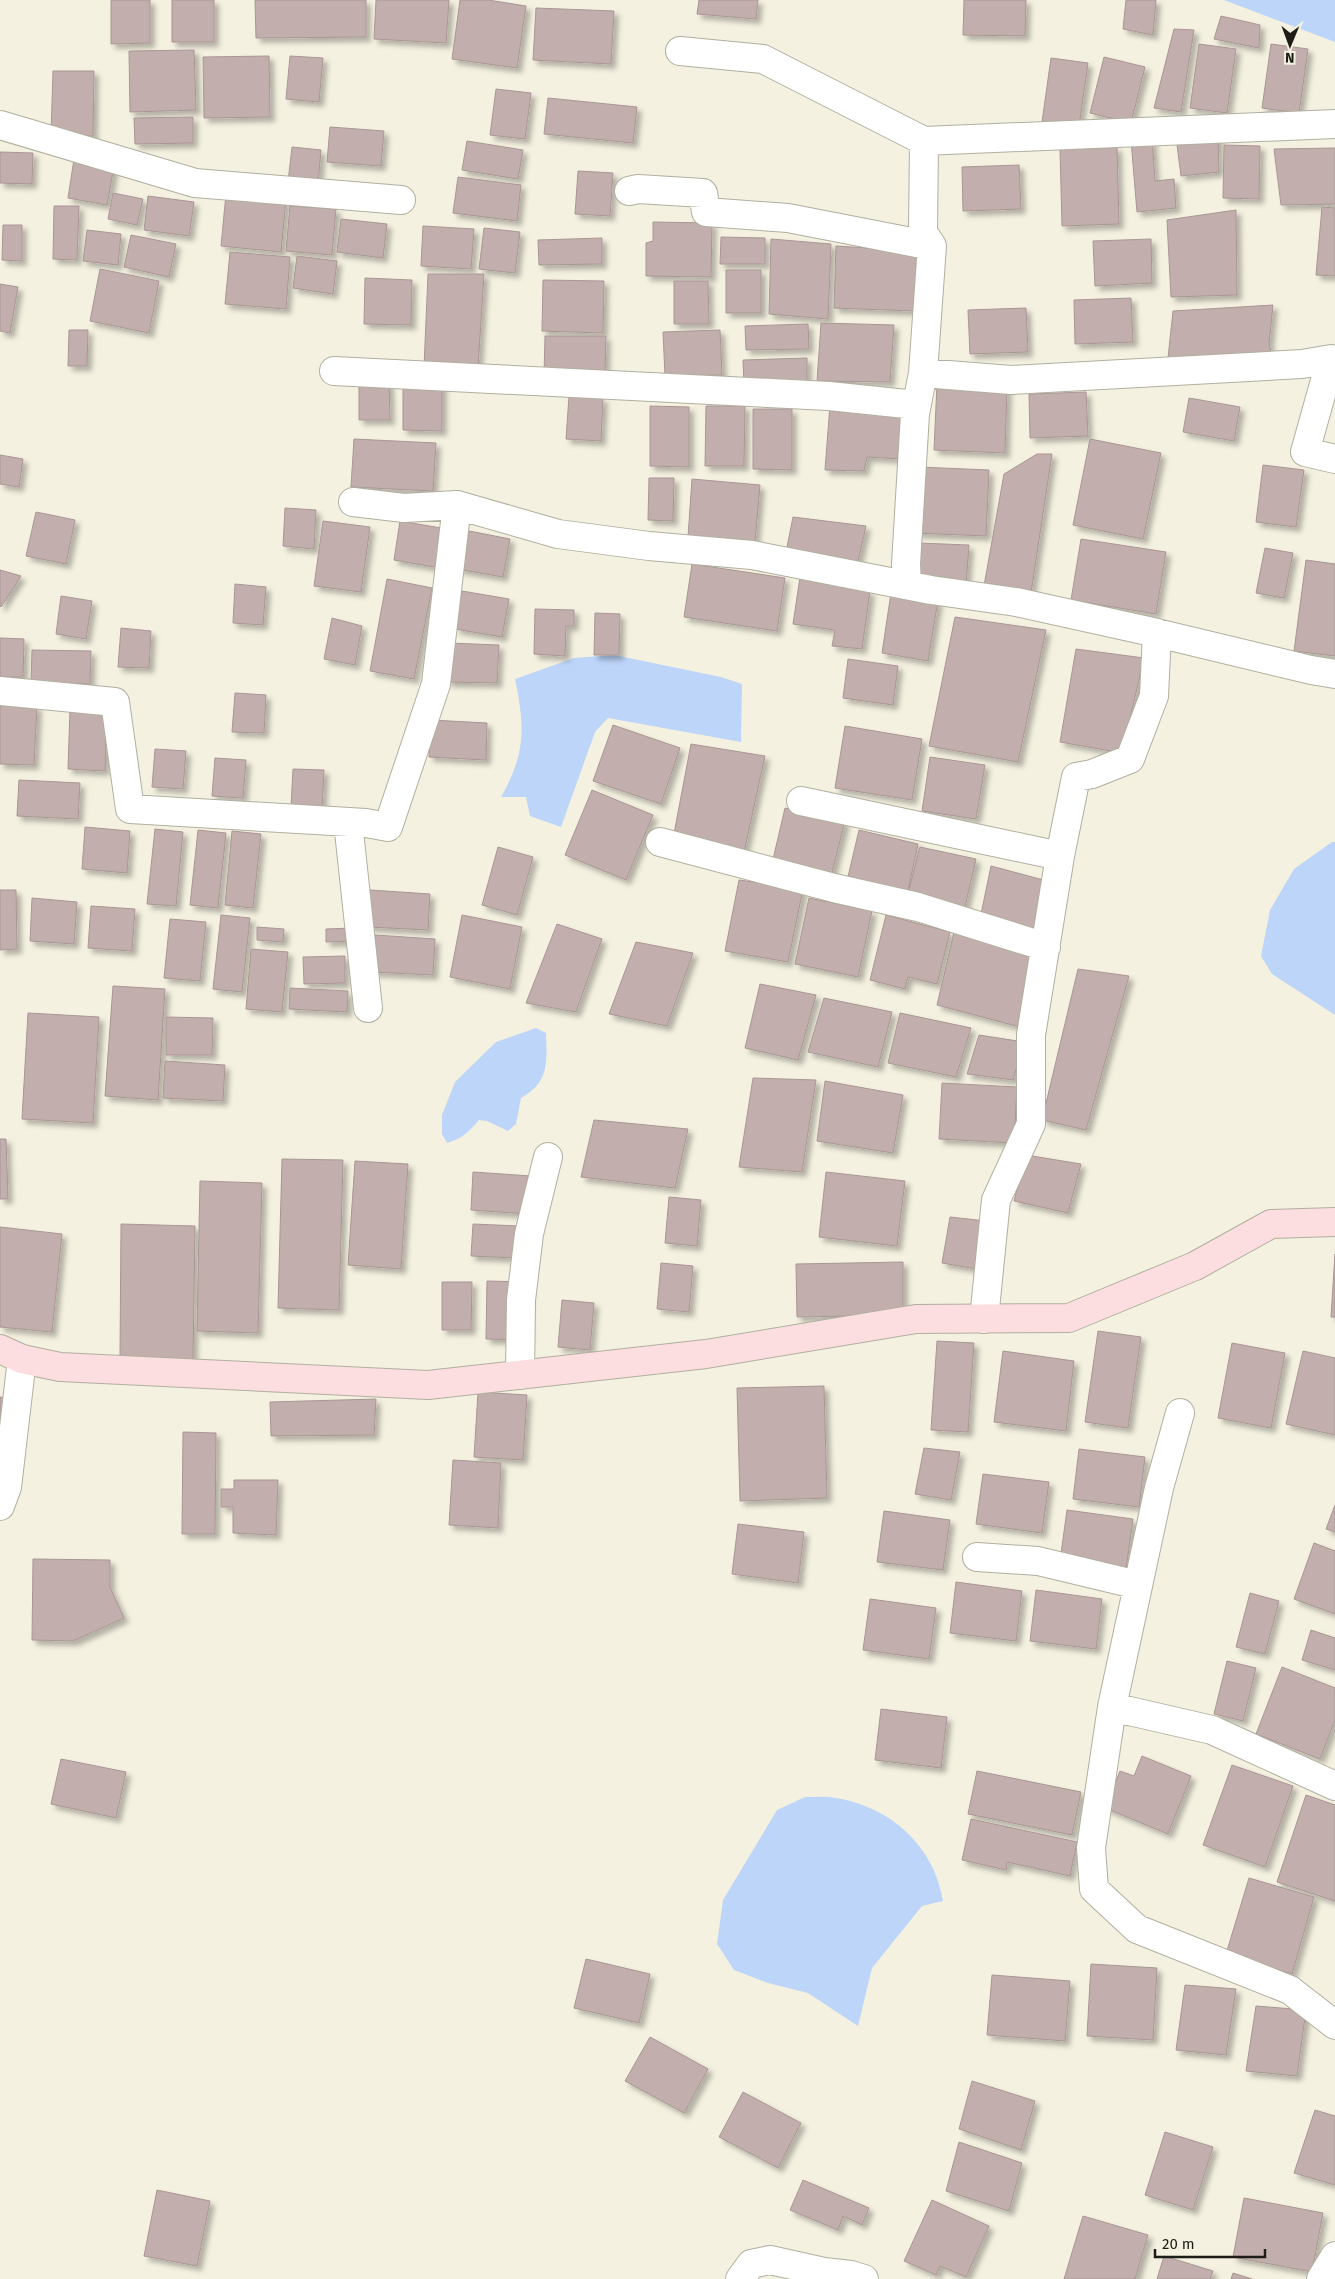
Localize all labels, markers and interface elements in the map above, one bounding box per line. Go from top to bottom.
north arrow [1265,20,1315,70]
text: N [1285,49,1295,66]
scale bar [1155,2226,1265,2258]
text: 20 m [1162,2235,1195,2253]

